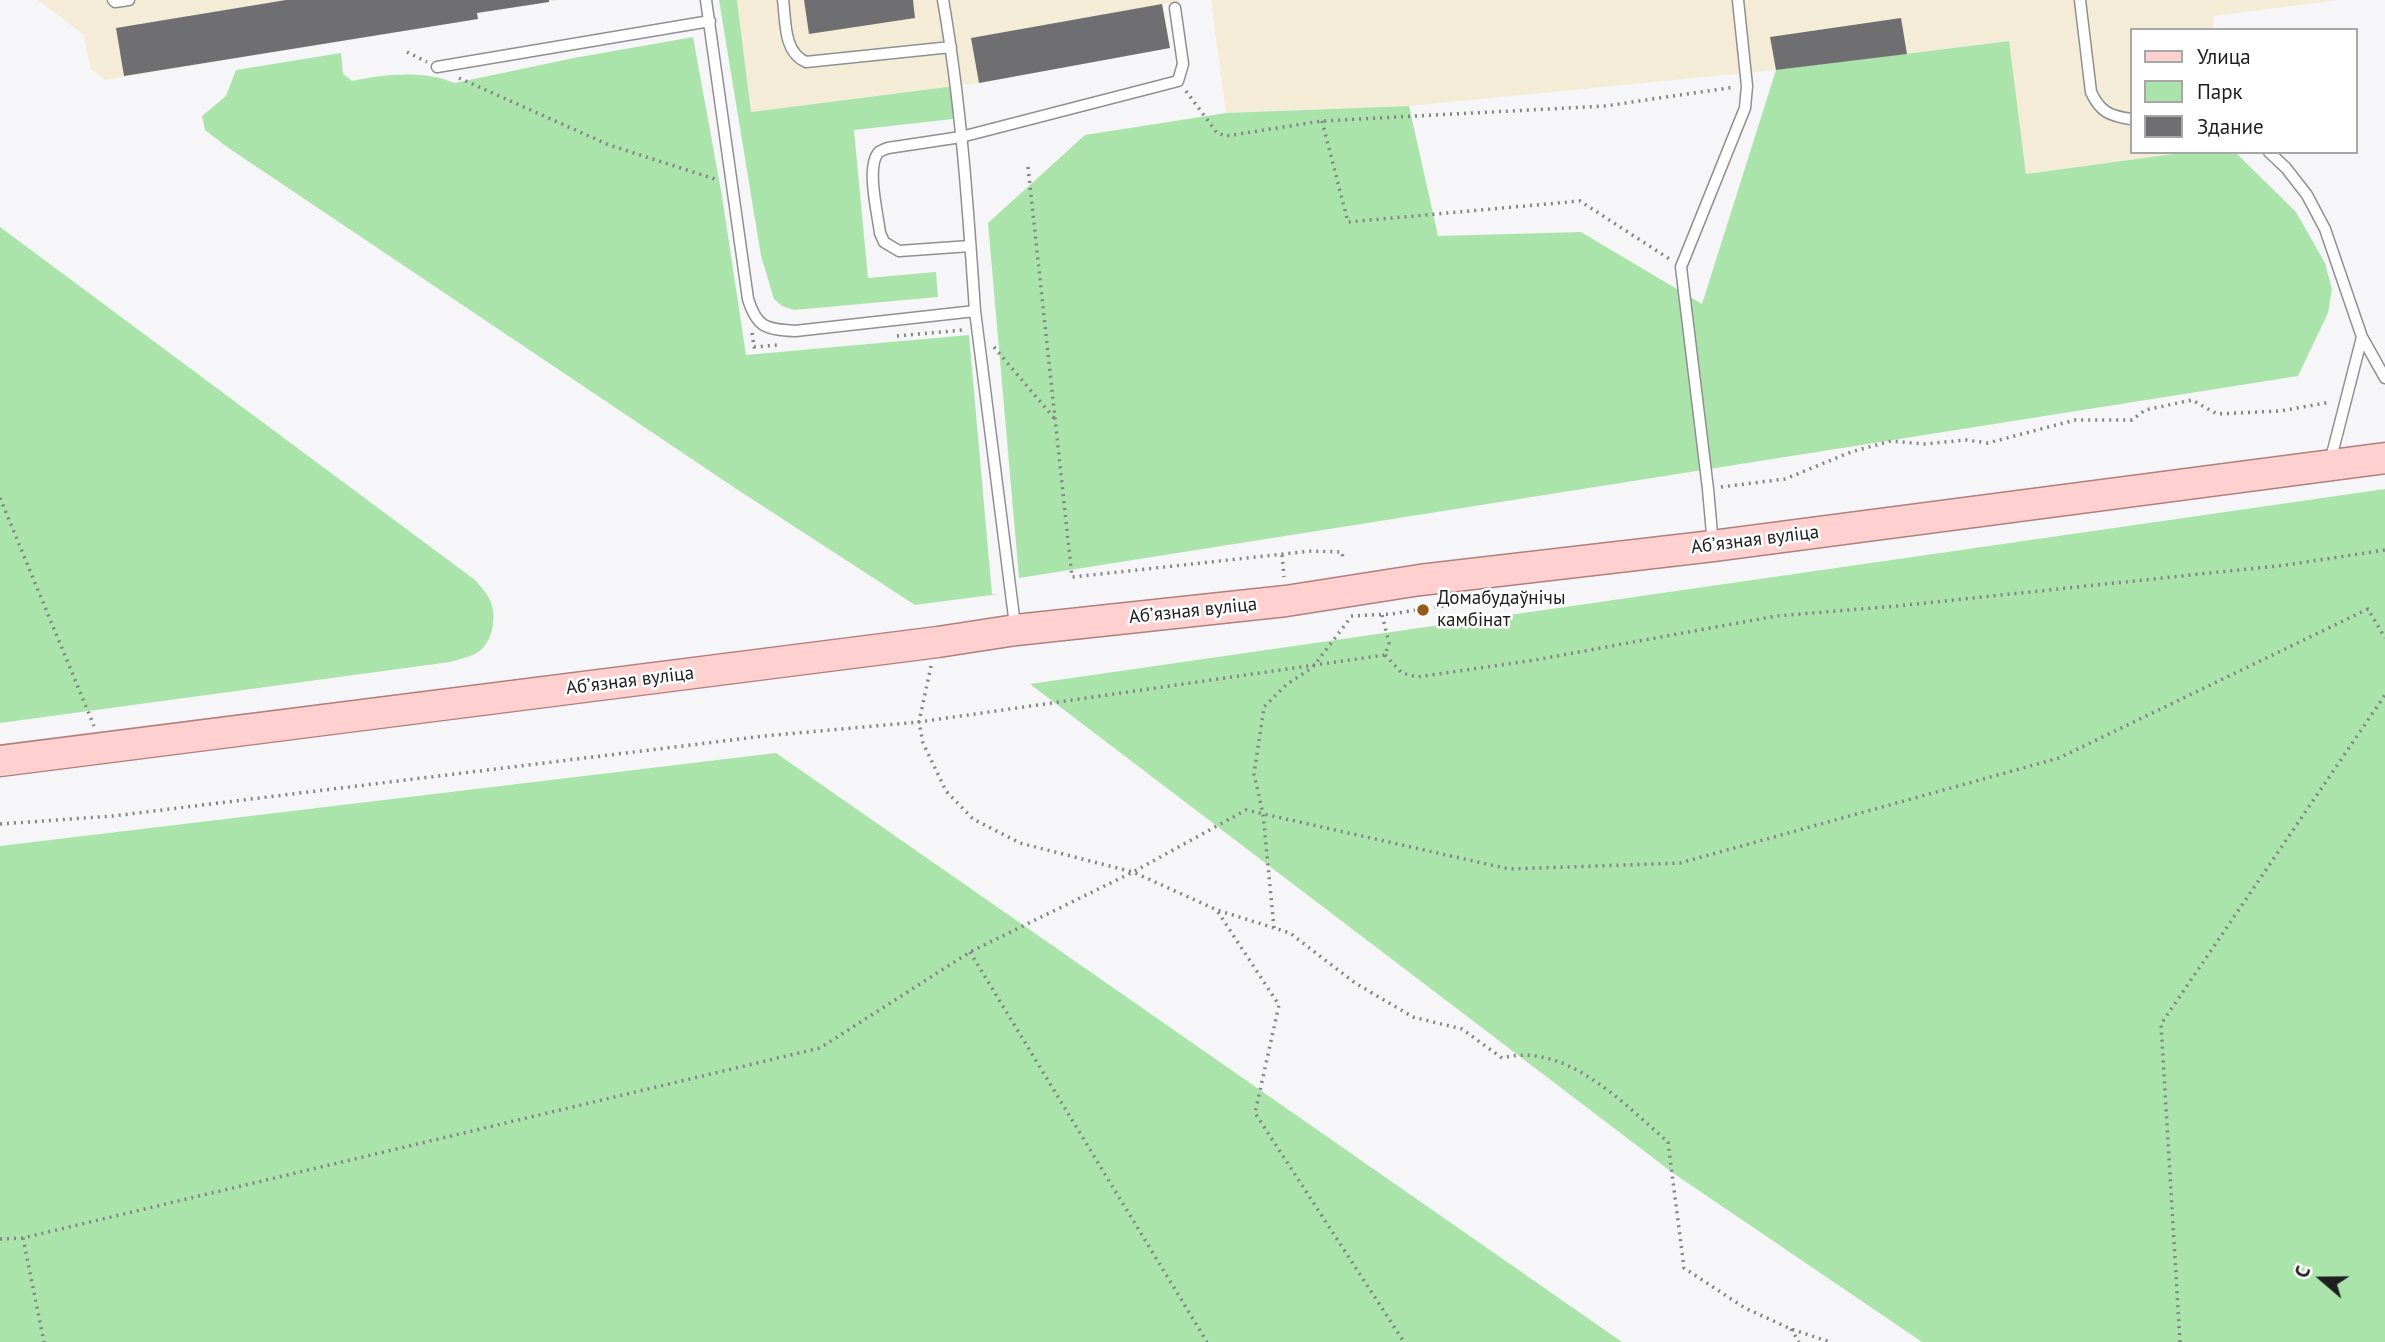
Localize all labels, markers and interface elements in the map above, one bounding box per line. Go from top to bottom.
legend [2130,28,2357,154]
text: Улица [2197,43,2251,70]
text: Парк [2197,78,2243,105]
text: Здание [2197,113,2264,140]
street label: Абʼязная вуліца [1690,521,1820,559]
place label: Домабудаўнічы камбінат [1437,588,1565,632]
street label: Абʼязная вуліца [1128,593,1258,629]
marker: Домабудаўнічы камбінат [1415,602,1431,618]
street label: Абʼязная вуліца [565,662,695,700]
north arrow [2287,1244,2357,1314]
text: С [2289,1263,2315,1281]

